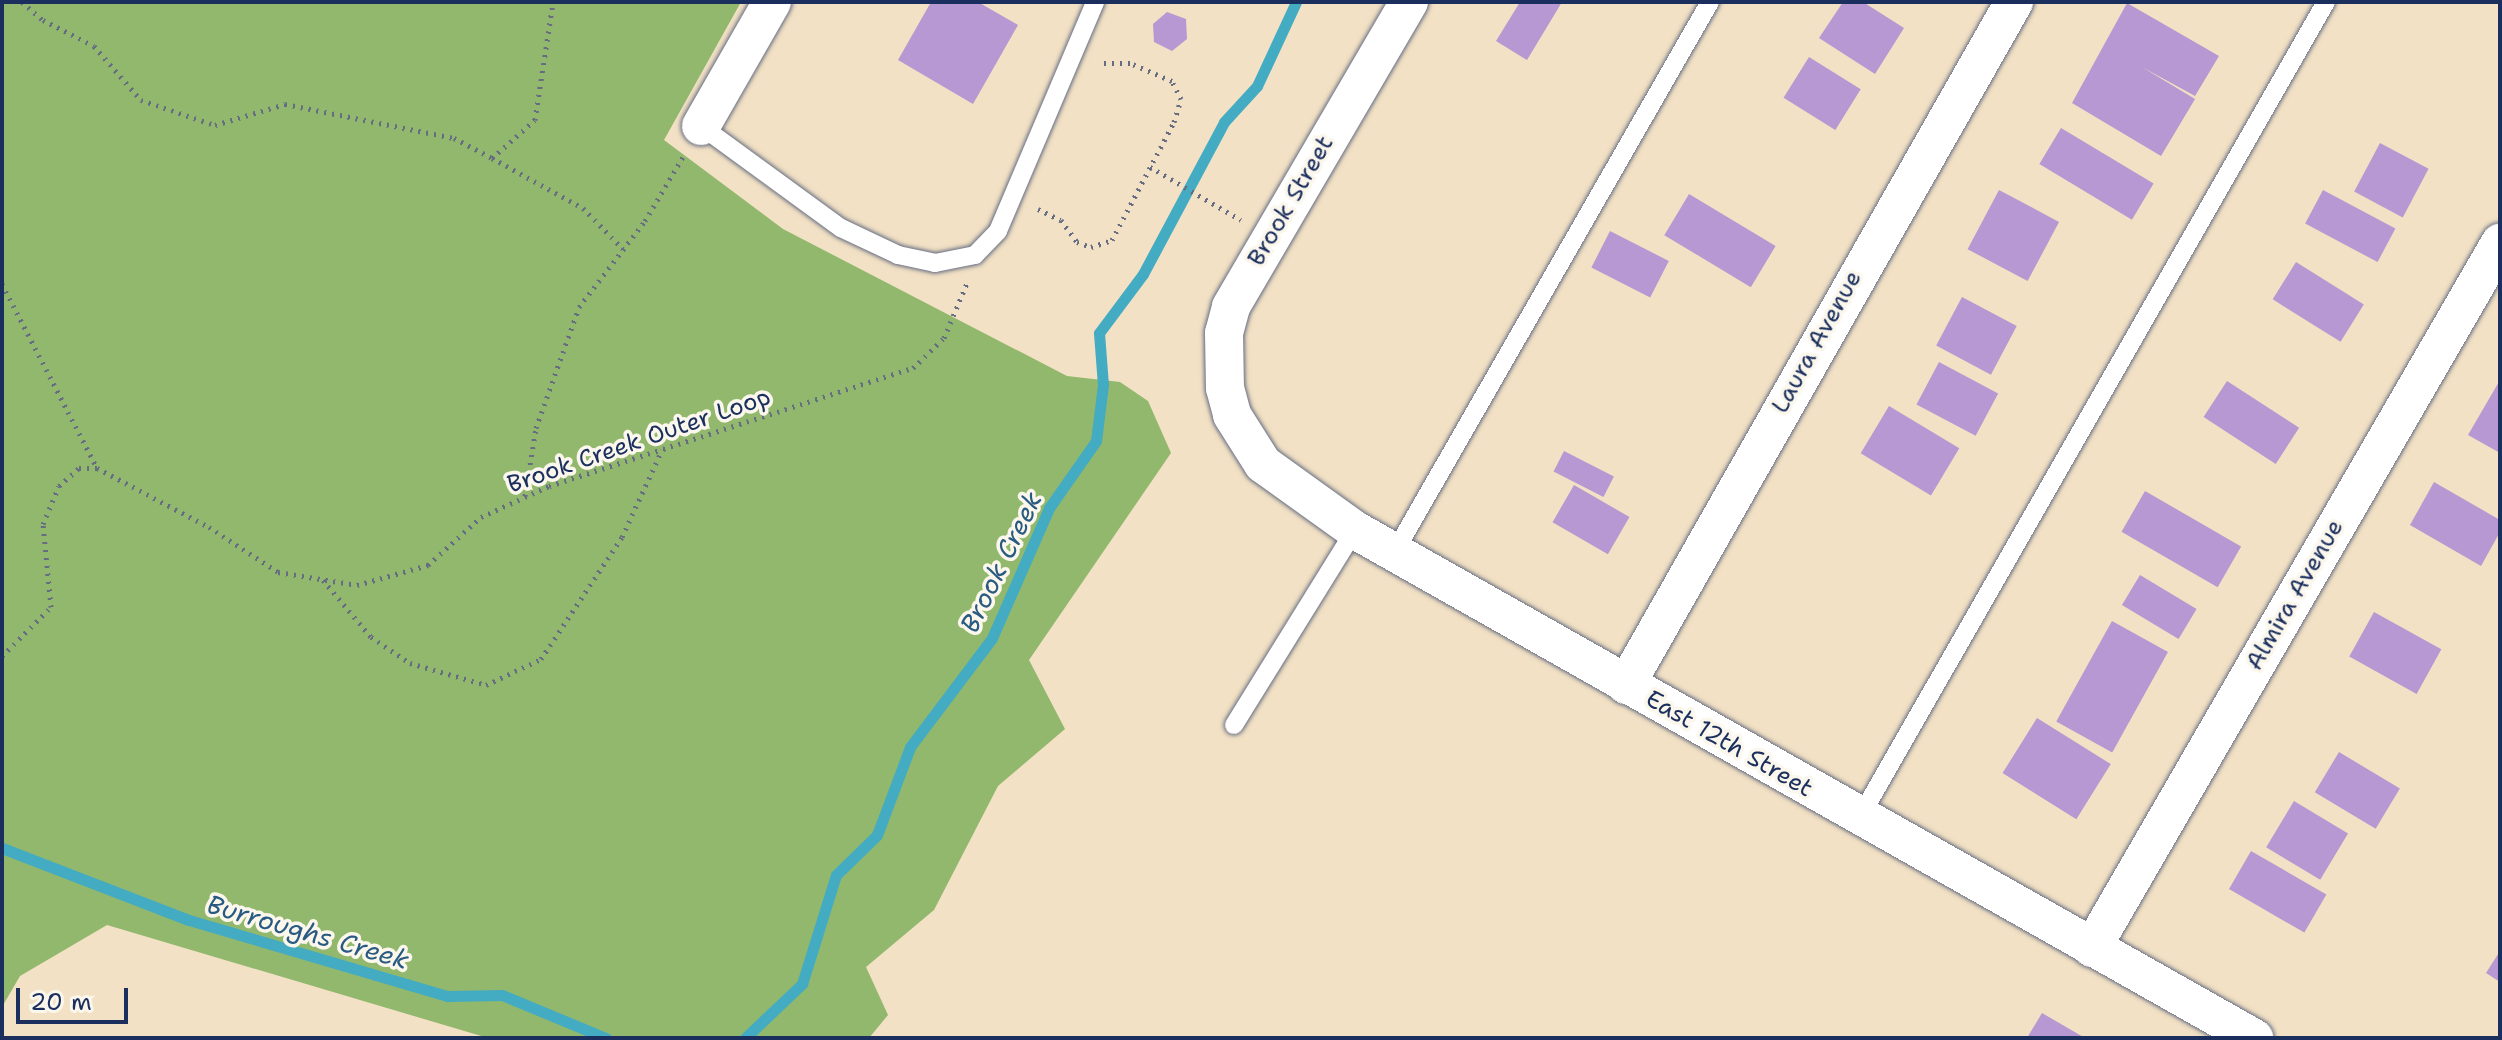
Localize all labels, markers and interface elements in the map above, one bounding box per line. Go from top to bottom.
street label: Brook Street [1242,131,1340,271]
street label: Laura Avenue [1766,266,1868,418]
street label: Brook Creek Outer Loop [504,382,774,500]
water label: Brook Creek [953,486,1049,638]
street label: Almira Avenue [2240,515,2350,675]
street label: East 12th Street [1640,684,1818,804]
water label: Burroughs Creek [203,888,413,976]
scale bar [20,972,132,1022]
text: 20 m [30,986,92,1018]

